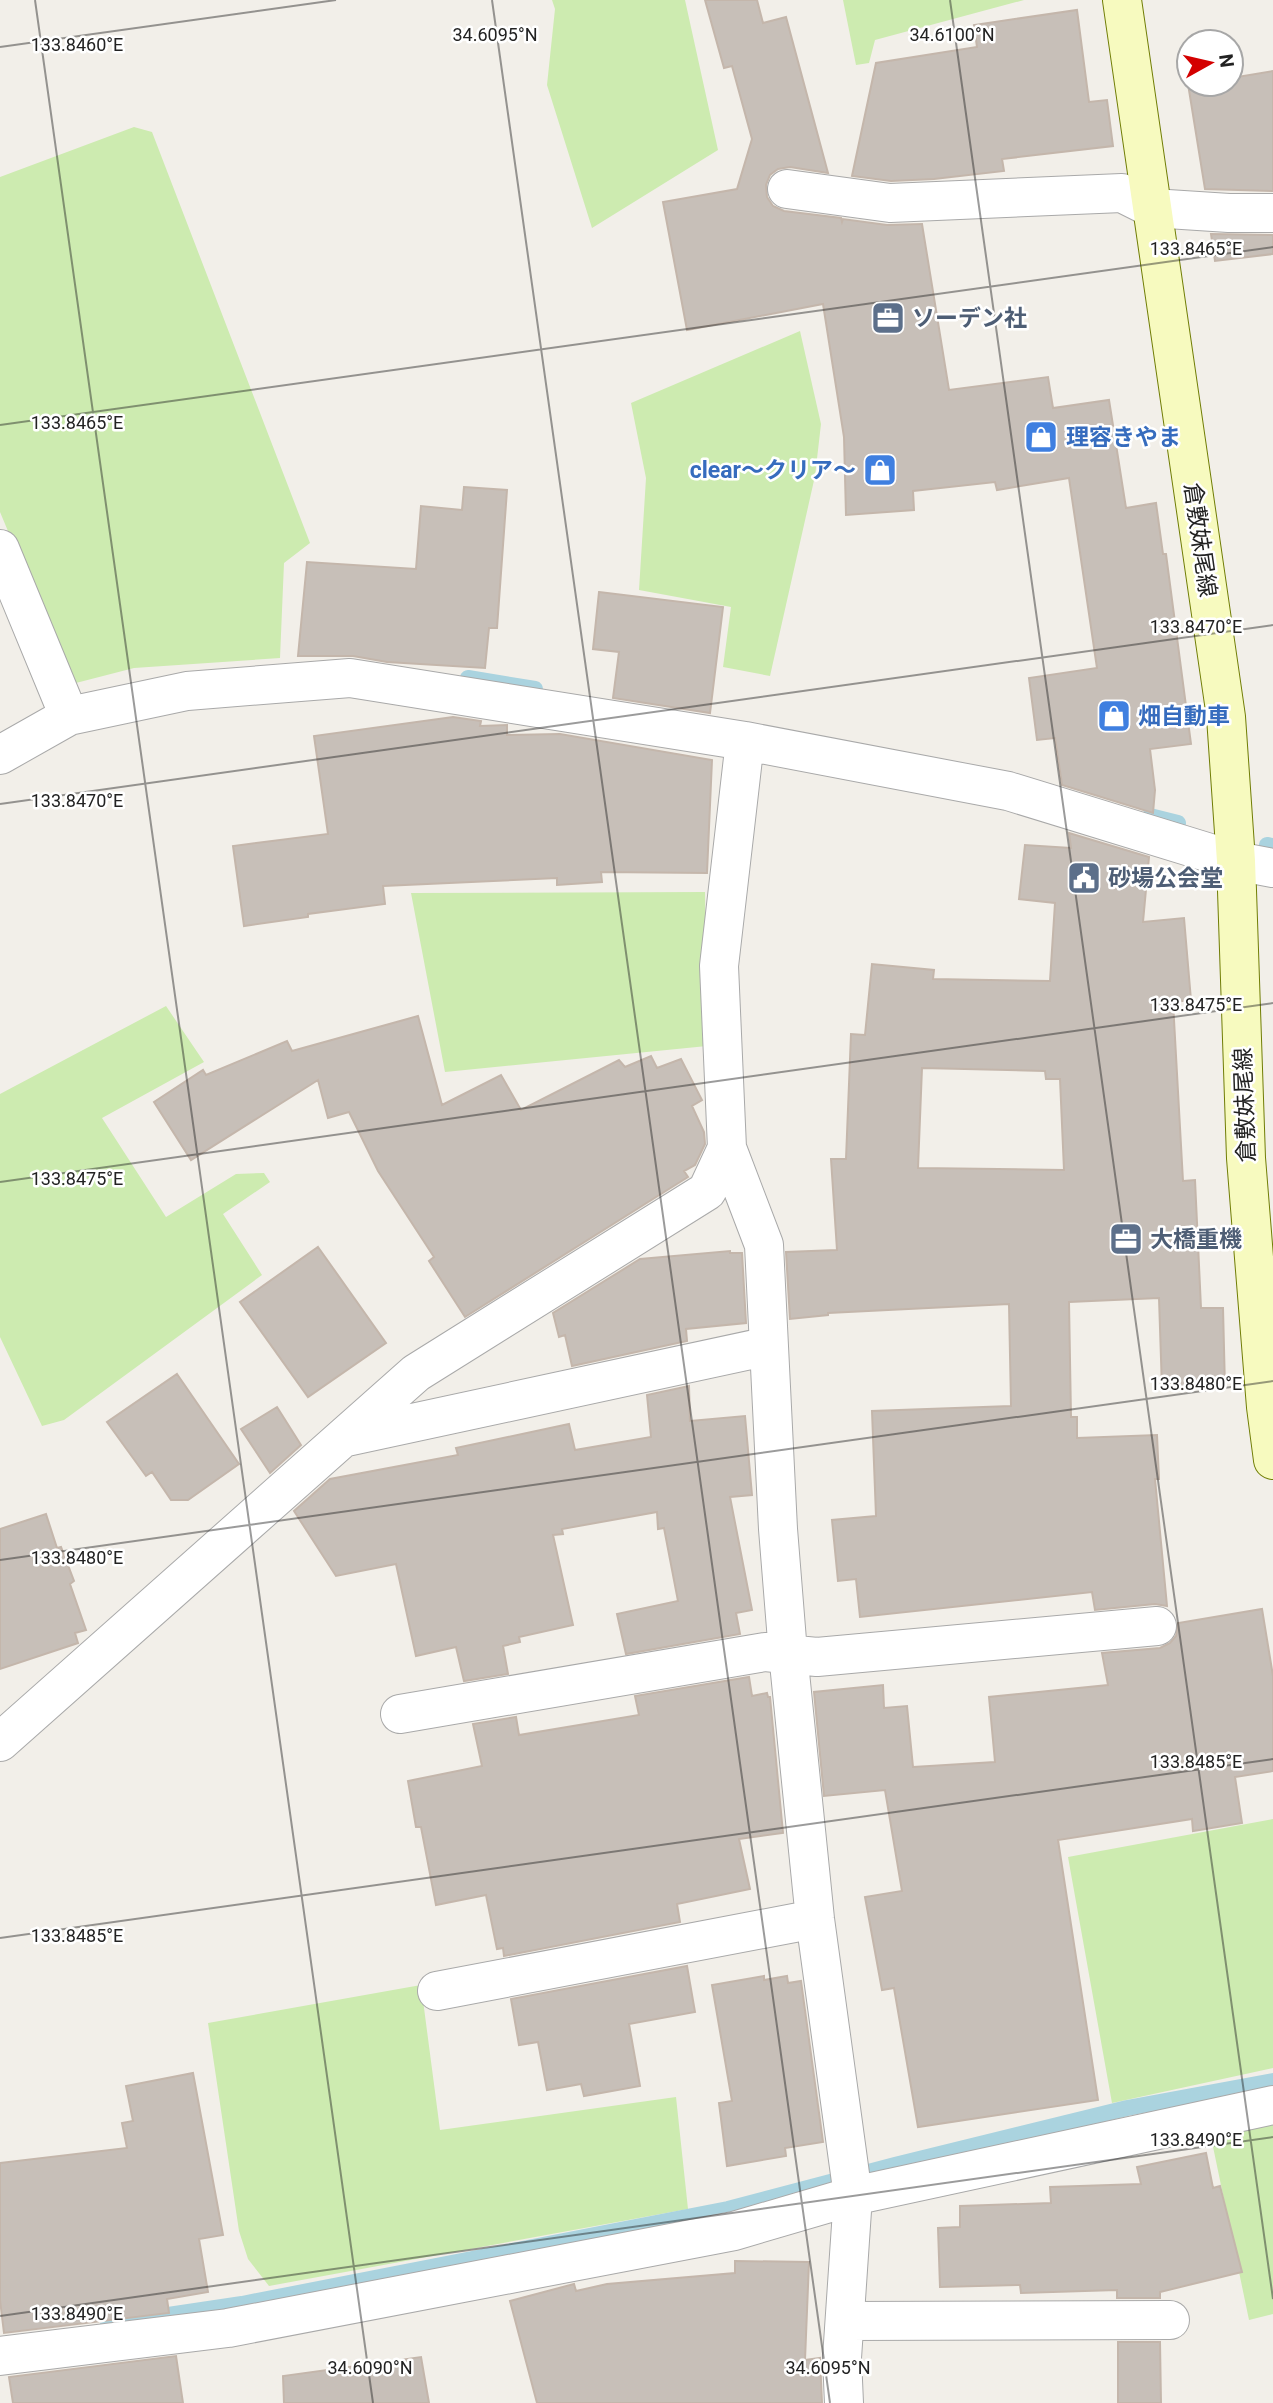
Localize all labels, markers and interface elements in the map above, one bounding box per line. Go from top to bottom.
text: 34.6095°N [452,24,538,45]
text: 34.6100°N [909,24,995,45]
north arrow [1175,28,1245,98]
text: 133.8460°E [31,34,123,55]
text: N [1214,52,1239,69]
text: 133.8465°E [1150,238,1242,259]
office icon: ソーデン社 [869,299,907,337]
place label: ソーデン社 [912,305,1027,332]
text: 133.8465°E [31,412,123,433]
shop icon: 理容きやま [1022,418,1060,456]
place label: 理容きやま [1066,424,1181,451]
shop icon: clear～クリア～ [861,451,899,489]
place label: clear～クリア～ [690,457,856,484]
street label: 倉敷妹尾線 [1179,481,1221,599]
text: 133.8470°E [1150,616,1242,637]
shop icon: 畑自動車 [1095,697,1133,735]
place label: 畑自動車 [1138,703,1230,730]
text: 133.8470°E [31,790,123,811]
public building icon: 砂場公会堂 [1065,859,1103,897]
place label: 砂場公会堂 [1108,865,1223,892]
text: 133.8475°E [1150,994,1242,1015]
street label: 倉敷妹尾線 [1230,1047,1260,1163]
text: 133.8475°E [31,1168,123,1189]
office icon: 大橋重機 [1107,1220,1145,1258]
place label: 大橋重機 [1150,1226,1242,1253]
text: 133.8480°E [1150,1373,1242,1394]
text: 133.8480°E [31,1547,123,1568]
text: 133.8485°E [1150,1751,1242,1772]
text: 133.8485°E [31,1925,123,1946]
text: 133.8490°E [1150,2129,1242,2150]
text: 133.8490°E [31,2303,123,2324]
text: 34.6090°N [327,2357,413,2378]
text: 34.6095°N [785,2357,871,2378]

